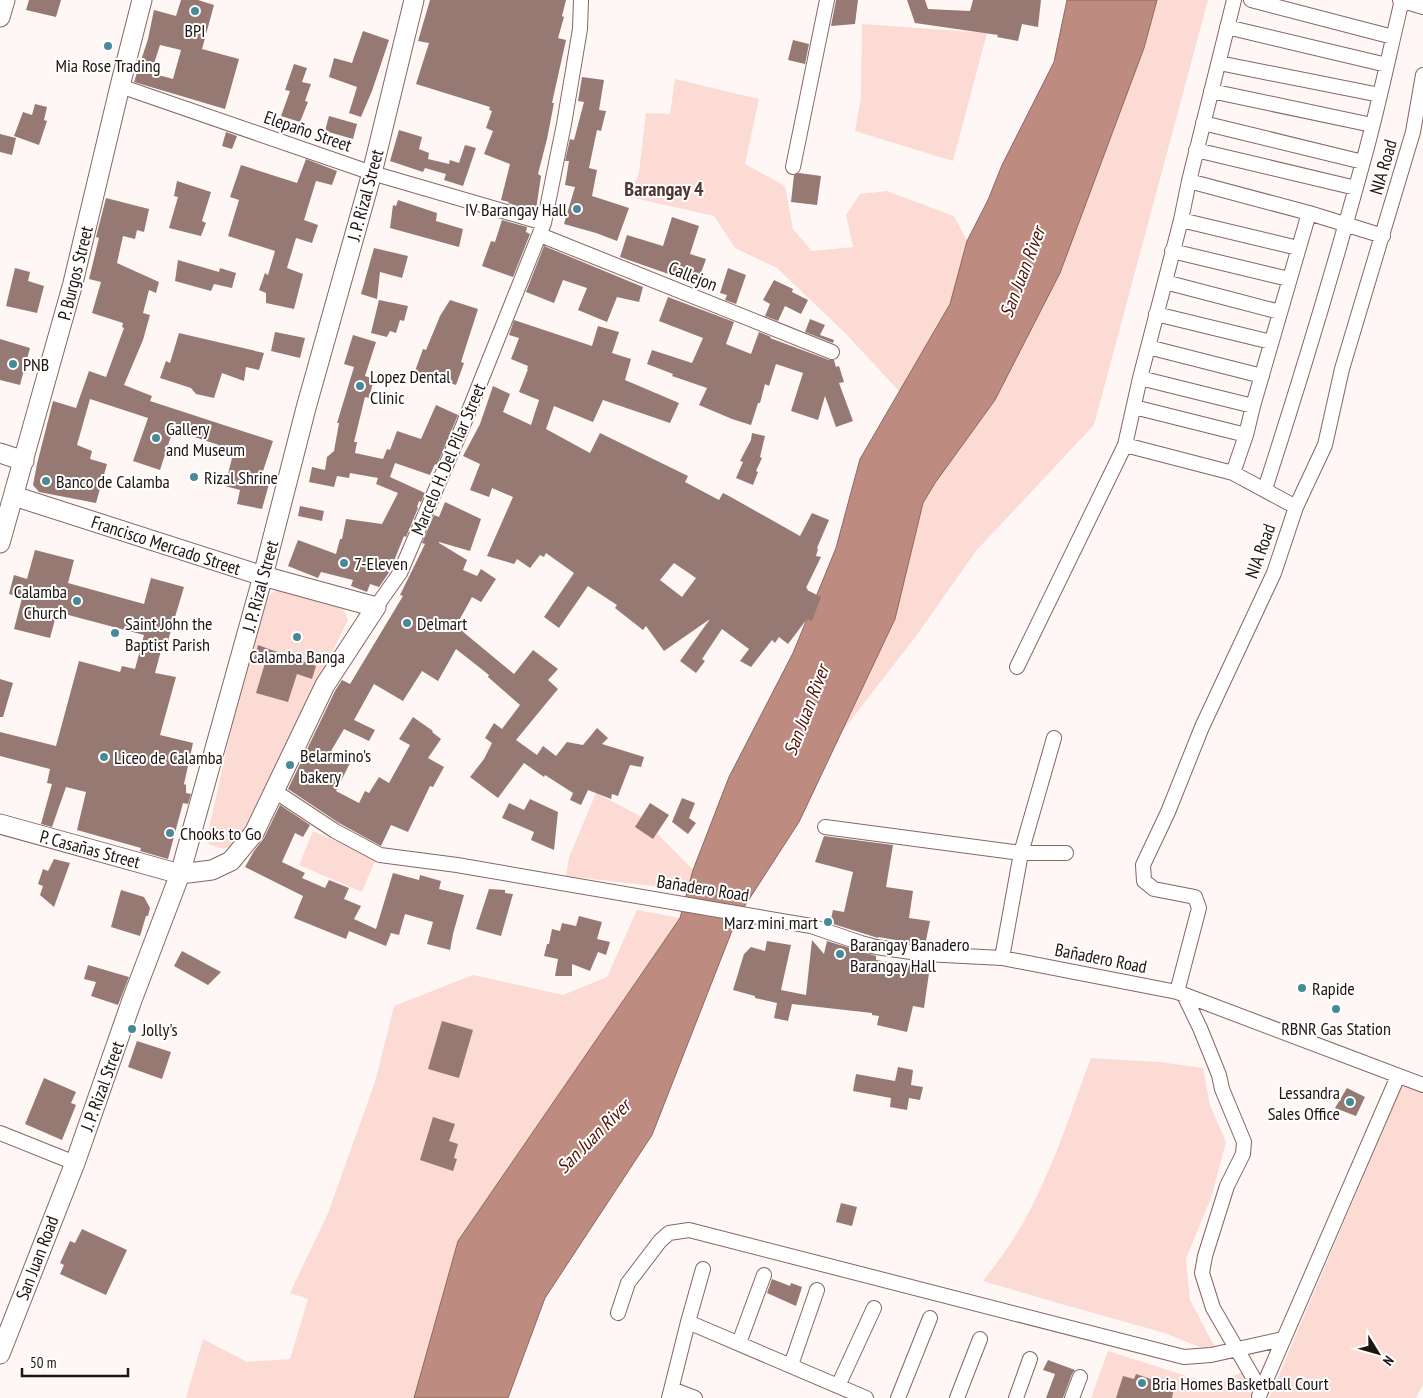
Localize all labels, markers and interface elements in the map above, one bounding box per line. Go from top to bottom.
marker: BPI [189,5,201,17]
place label: BPI [185,19,205,42]
marker: Mia Rose Trading [102,40,114,52]
place label: Mia Rose Trading [56,54,161,77]
street label: Elepaño Street [261,105,355,157]
street label: NIA Road [1364,137,1402,197]
street label: J. P. Rizal Street [342,147,388,244]
district label: Barangay 4 [624,176,704,202]
place label: IV Barangay Hall [465,198,568,221]
marker: IV Barangay Hall [571,203,583,215]
water label: San Juan River [994,221,1051,320]
street label: P. Burgos Street [52,224,98,322]
street label: Callejon [665,256,721,296]
place label: PNB [23,353,49,376]
marker: PNB [7,358,19,370]
place label: Lopez Dental Clinic [370,365,451,409]
marker: Lopez Dental Clinic [354,380,366,392]
street label: Marcelo H. Del Pilar Street [406,380,490,538]
place label: Gallery and Museum [166,417,245,461]
marker: Gallery and Museum [150,432,162,444]
place label: Rizal Shrine [204,466,278,489]
place label: Banco de Calamba [56,470,170,493]
marker: Rizal Shrine [188,471,200,483]
marker: Banco de Calamba [40,475,52,487]
street label: Francisco Mercado Street [88,510,244,580]
street label: NIA Road [1240,521,1280,581]
street label: J. P. Rizal Street [237,538,283,635]
place label: 7-Eleven [354,552,408,575]
marker: 7-Eleven [338,557,350,569]
place label: Calamba Church [14,580,67,624]
marker: Calamba Church [71,595,83,607]
place label: Saint John the Baptist Parish [125,612,213,656]
place label: Delmart [417,612,467,635]
marker: Delmart [401,617,413,629]
marker: Saint John the Baptist Parish [109,627,121,639]
marker: Calamba Banga [291,631,303,643]
place label: Calamba Banga [249,645,345,668]
water label: San Juan River [778,659,835,758]
place label: Belarmino's bakery [300,744,371,788]
place label: Liceo de Calamba [114,746,223,769]
marker: Liceo de Calamba [98,751,110,763]
marker: Belarmino's bakery [284,759,296,771]
place label: Chooks to Go [180,822,262,845]
street label: P. Casañas Street [37,825,143,873]
marker: Chooks to Go [164,827,176,839]
street label: Bañadero Road [655,869,751,907]
place label: Marz mini mart [724,911,818,934]
marker: Marz mini mart [822,916,834,928]
place label: Barangay Banadero Barangay Hall [850,933,970,977]
street label: Bañadero Road [1053,938,1149,978]
marker: Barangay Banadero Barangay Hall [834,948,846,960]
place label: Rapide [1312,977,1355,1000]
marker: Rapide [1296,982,1308,994]
marker: RBNR Gas Station [1330,1003,1342,1015]
place label: RBNR Gas Station [1281,1017,1391,1040]
place label: Jolly's [141,1018,178,1041]
marker: Jolly's [126,1023,138,1035]
street label: J. P. Rizal Street [75,1038,129,1135]
place label: Lessandra Sales Office [1268,1081,1340,1125]
water label: San Juan River [551,1092,637,1178]
marker: Lessandra Sales Office [1344,1096,1356,1108]
street label: San Juan Road [10,1213,64,1303]
north arrow [1353,1328,1403,1378]
scale bar [22,1346,129,1378]
text: N [1379,1352,1398,1369]
text: 50 m [30,1353,56,1372]
place label: Bria Homes Basketball Court [1152,1372,1329,1395]
marker: Bria Homes Basketball Court [1136,1377,1148,1389]

